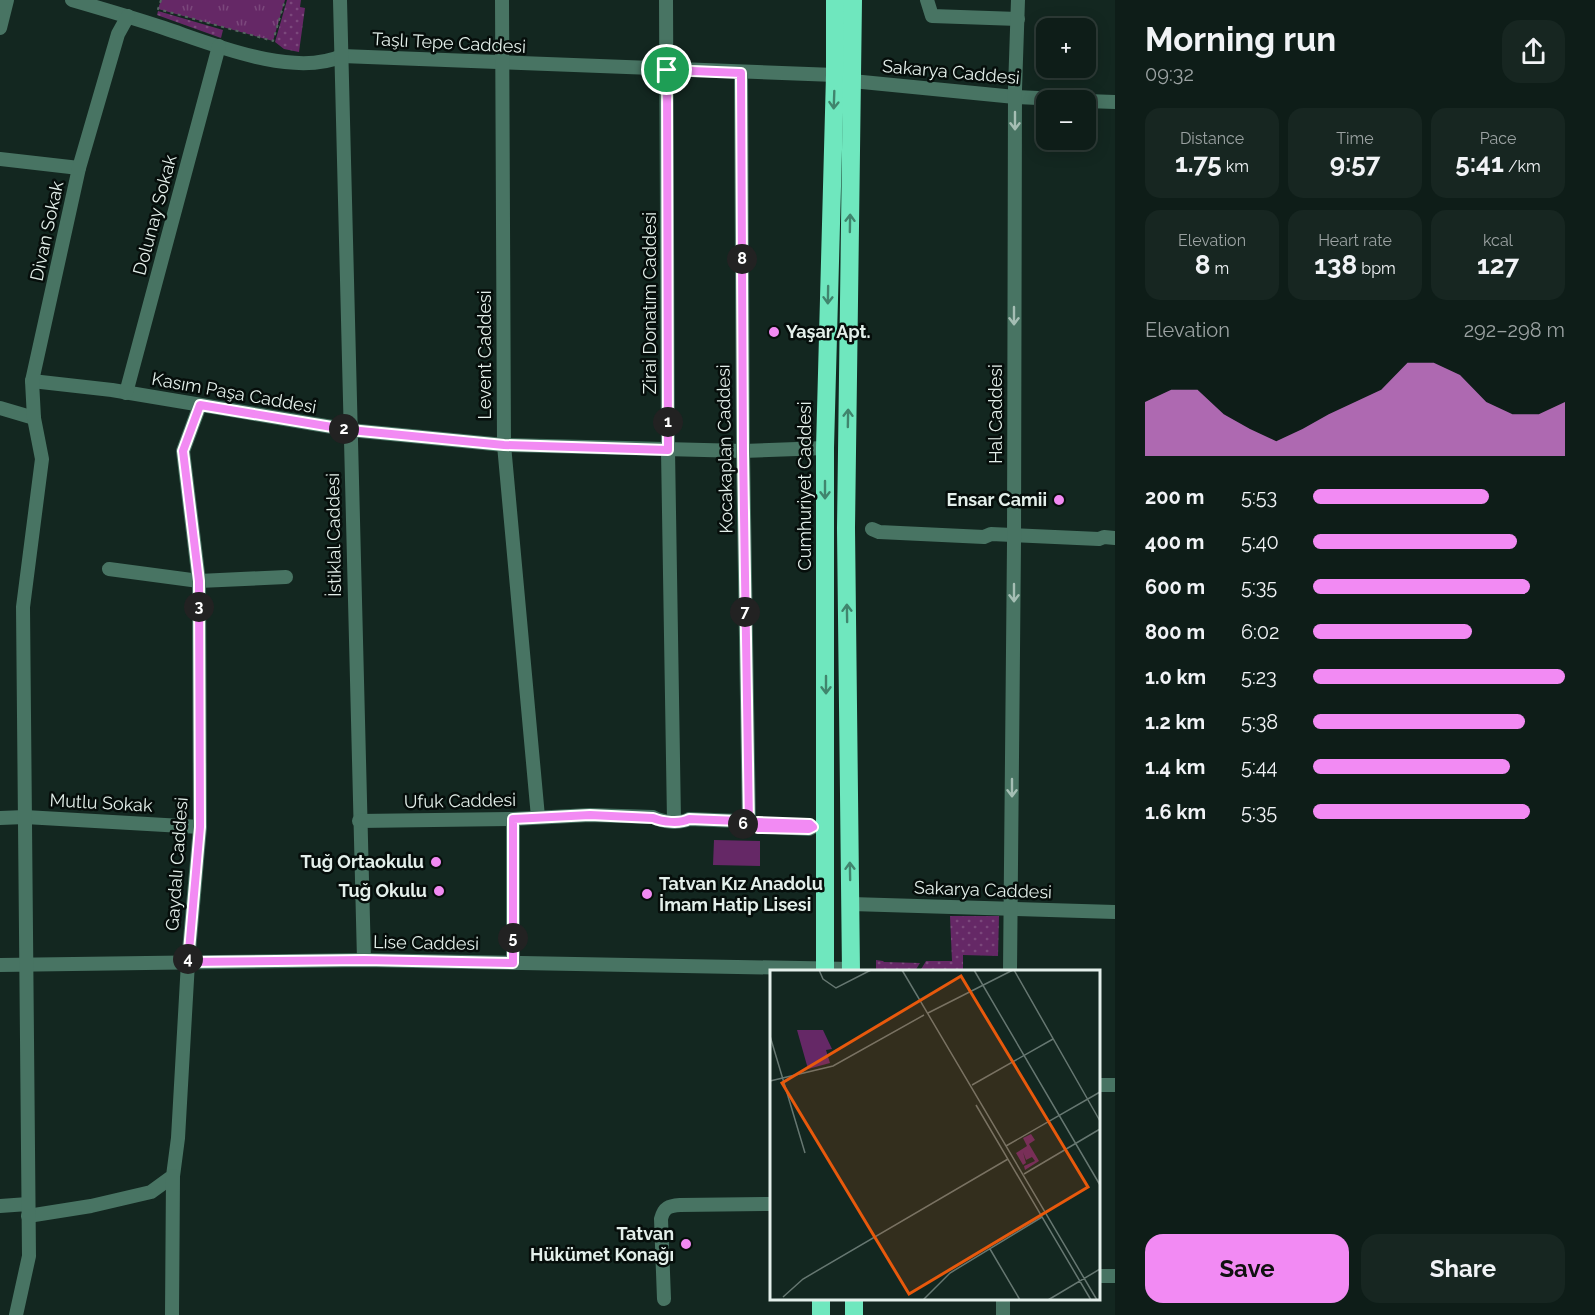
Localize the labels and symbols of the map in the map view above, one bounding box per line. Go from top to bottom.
street label: Taşlı Tepe Caddesi [372,28,526,57]
pin [641,44,692,95]
street label: Sakarya Caddesi [881,55,1021,88]
one-way arrow [828,90,840,110]
one-way arrow [1009,111,1021,131]
street label: Dolunay Sokak [128,152,181,277]
street label: Divan Sokak [26,179,67,283]
street label: Zirai Donatım Caddesi [639,212,660,394]
one-way arrow [844,214,856,234]
pin: 8 [727,244,757,274]
one-way arrow [822,285,834,305]
street label: Levent Caddesi [474,290,495,420]
one-way arrow [1009,306,1020,326]
place label: Yaşar Apt. [786,321,871,342]
marker: Yaşar Apt. [767,325,781,339]
street label: Kocakaplan Caddesi [713,364,736,534]
street label: Hal Caddesi [985,364,1006,464]
street label: Kasım Paşa Caddesi [150,368,318,417]
street label: Cumhuriyet Caddesi [794,401,815,571]
pin: 1 [653,407,683,437]
one-way arrow [842,409,854,429]
pin: 2 [329,414,359,444]
street label: İstiklal Caddesi [322,473,345,597]
one-way arrow [819,480,831,500]
place label: Ensar Camii [947,489,1047,510]
marker: Ensar Camii [1052,493,1066,507]
one-way arrow [1008,583,1020,603]
pin: 3 [184,592,214,622]
pin: 7 [730,597,760,627]
one-way arrow [842,604,853,624]
one-way arrow [820,675,832,695]
one-way arrow [1006,778,1018,798]
street label: Mutlu Sokak [49,789,154,816]
street label: Ufuk Caddesi [404,789,516,812]
street label: Gaydalı Caddesi [161,796,192,932]
pin: 6 [728,809,758,839]
place label: Tuğ Ortaokulu [300,851,424,872]
marker: Tuğ Ortaokulu [429,855,443,869]
one-way arrow [845,862,856,882]
place label: Tatvan Kız Anadolu İmam Hatip Lisesi [659,873,823,915]
street label: Sakarya Caddesi [914,877,1052,902]
place label: Tuğ Okulu [338,880,427,901]
marker: Tuğ Okulu [432,884,446,898]
marker: Tatvan Kız Anadolu İmam Hatip Lisesi [640,887,654,901]
pin: 5 [498,923,528,953]
street label: Lise Caddesi [373,931,479,954]
pin: 4 [173,944,203,974]
inset map [770,970,1100,1300]
place label: Tatvan Hükümet Konağı [530,1223,674,1265]
marker: Tatvan Hükümet Konağı [679,1237,693,1251]

